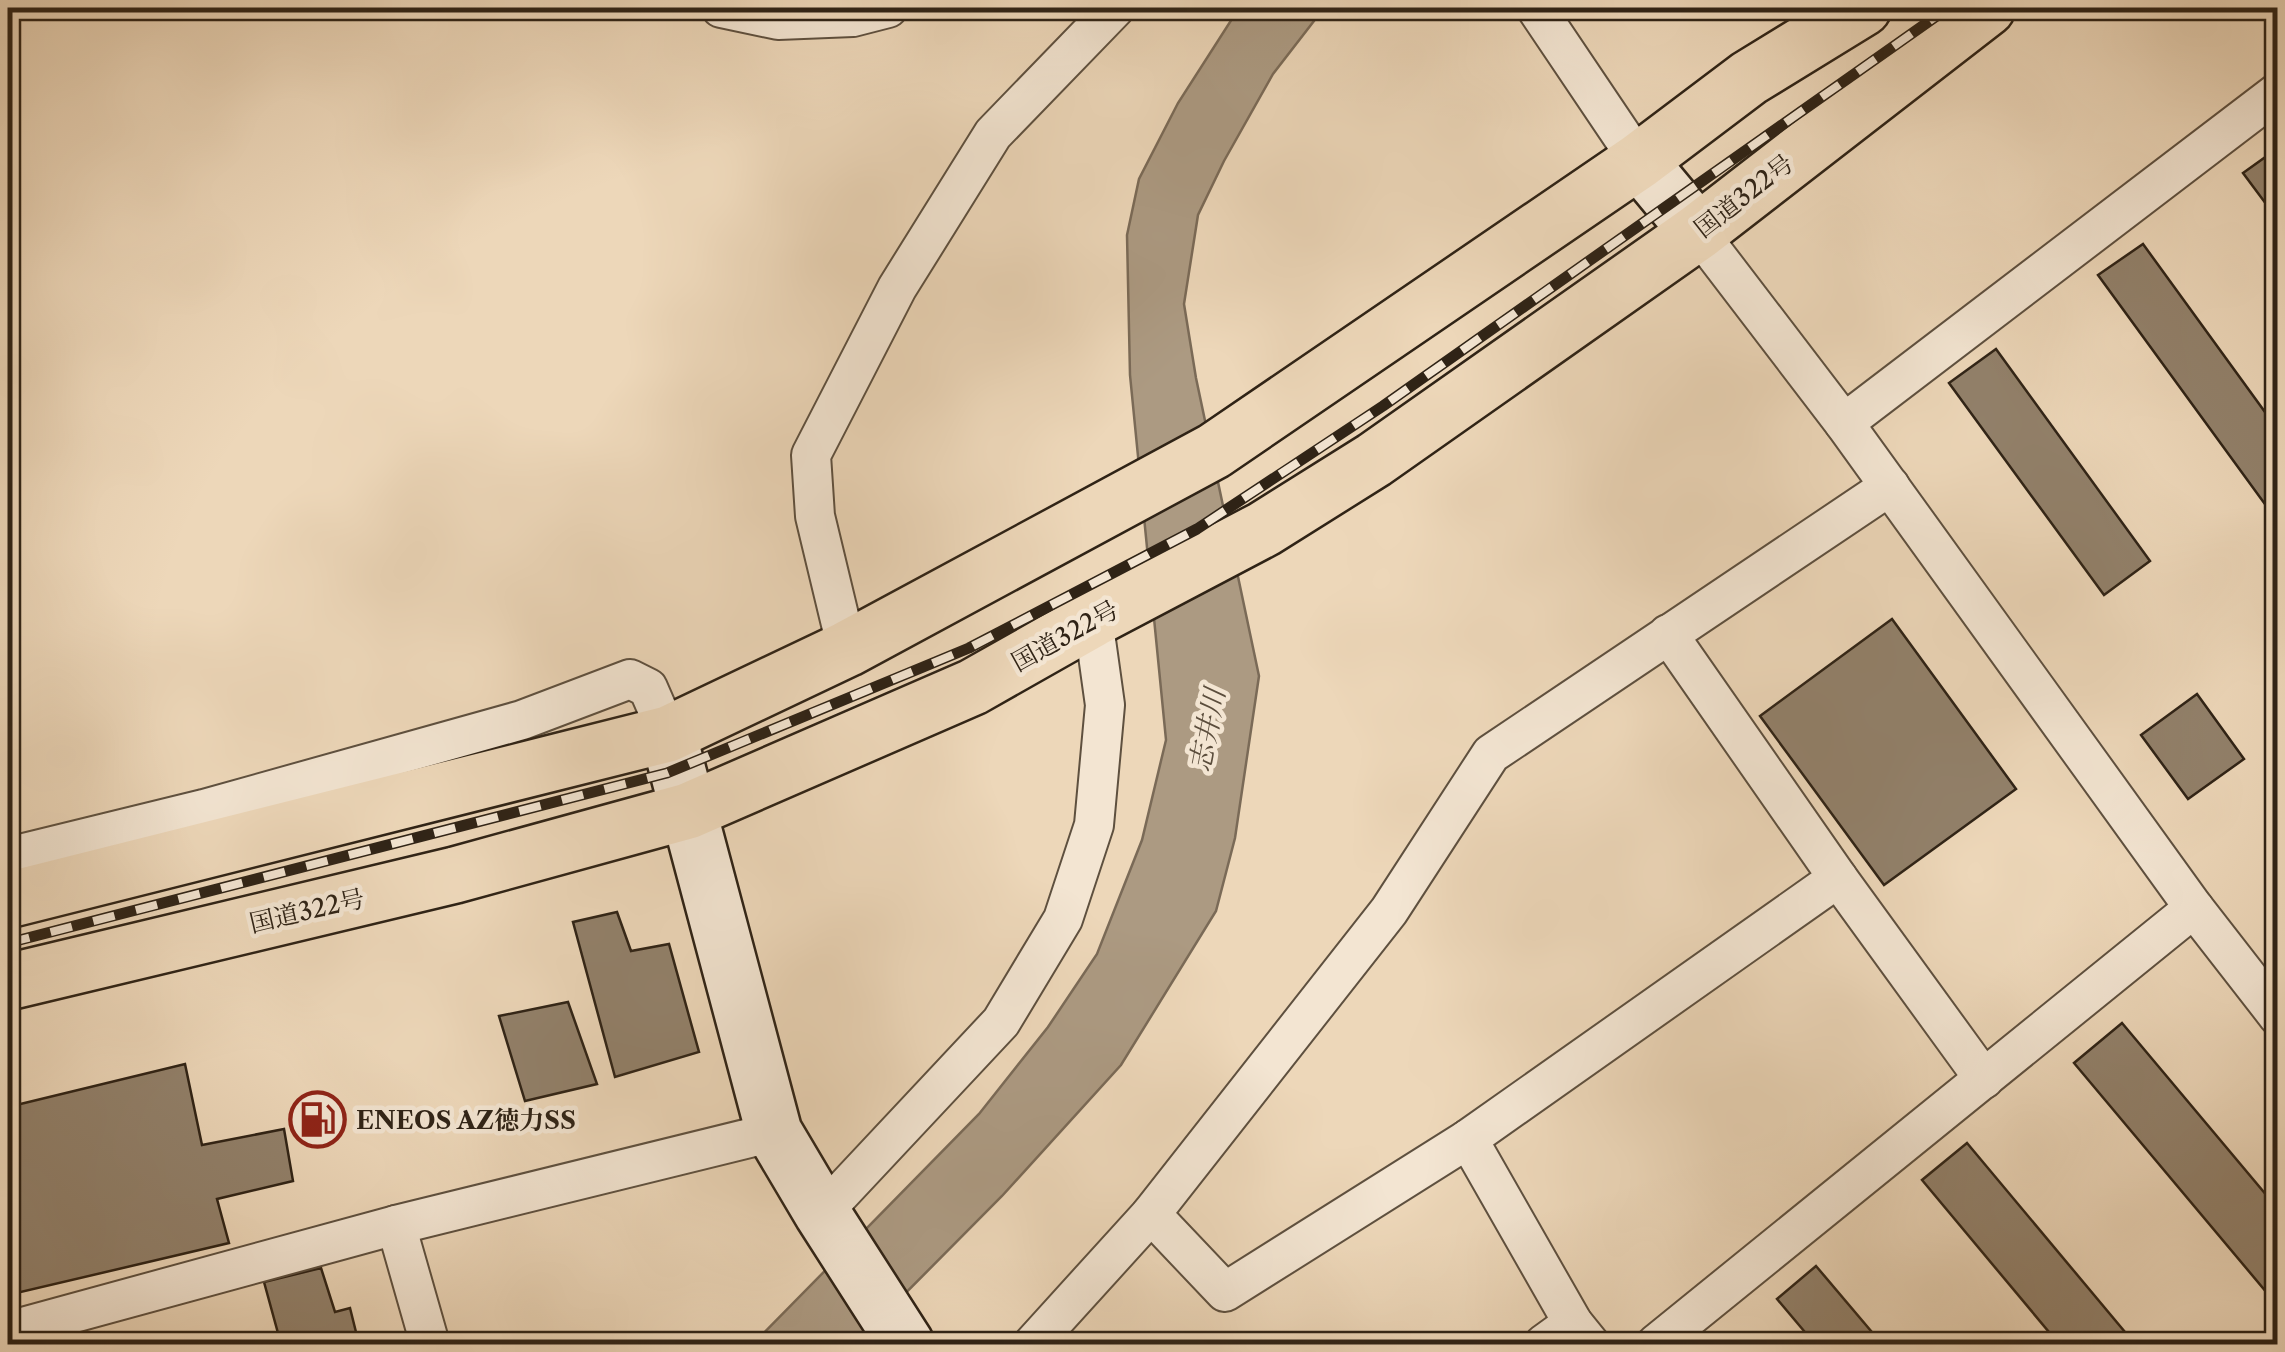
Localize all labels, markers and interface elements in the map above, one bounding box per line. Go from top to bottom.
street label: 国道322号 [1688,148,1800,244]
street label: 国道322号 [1006,594,1124,678]
water label: 志井川 [1182,683,1232,774]
street label: 国道322号 [246,883,368,939]
fuel station icon: ENEOS AZ徳力SS [287,1090,347,1150]
place label: ENEOS AZ徳力SS [356,1105,576,1136]

